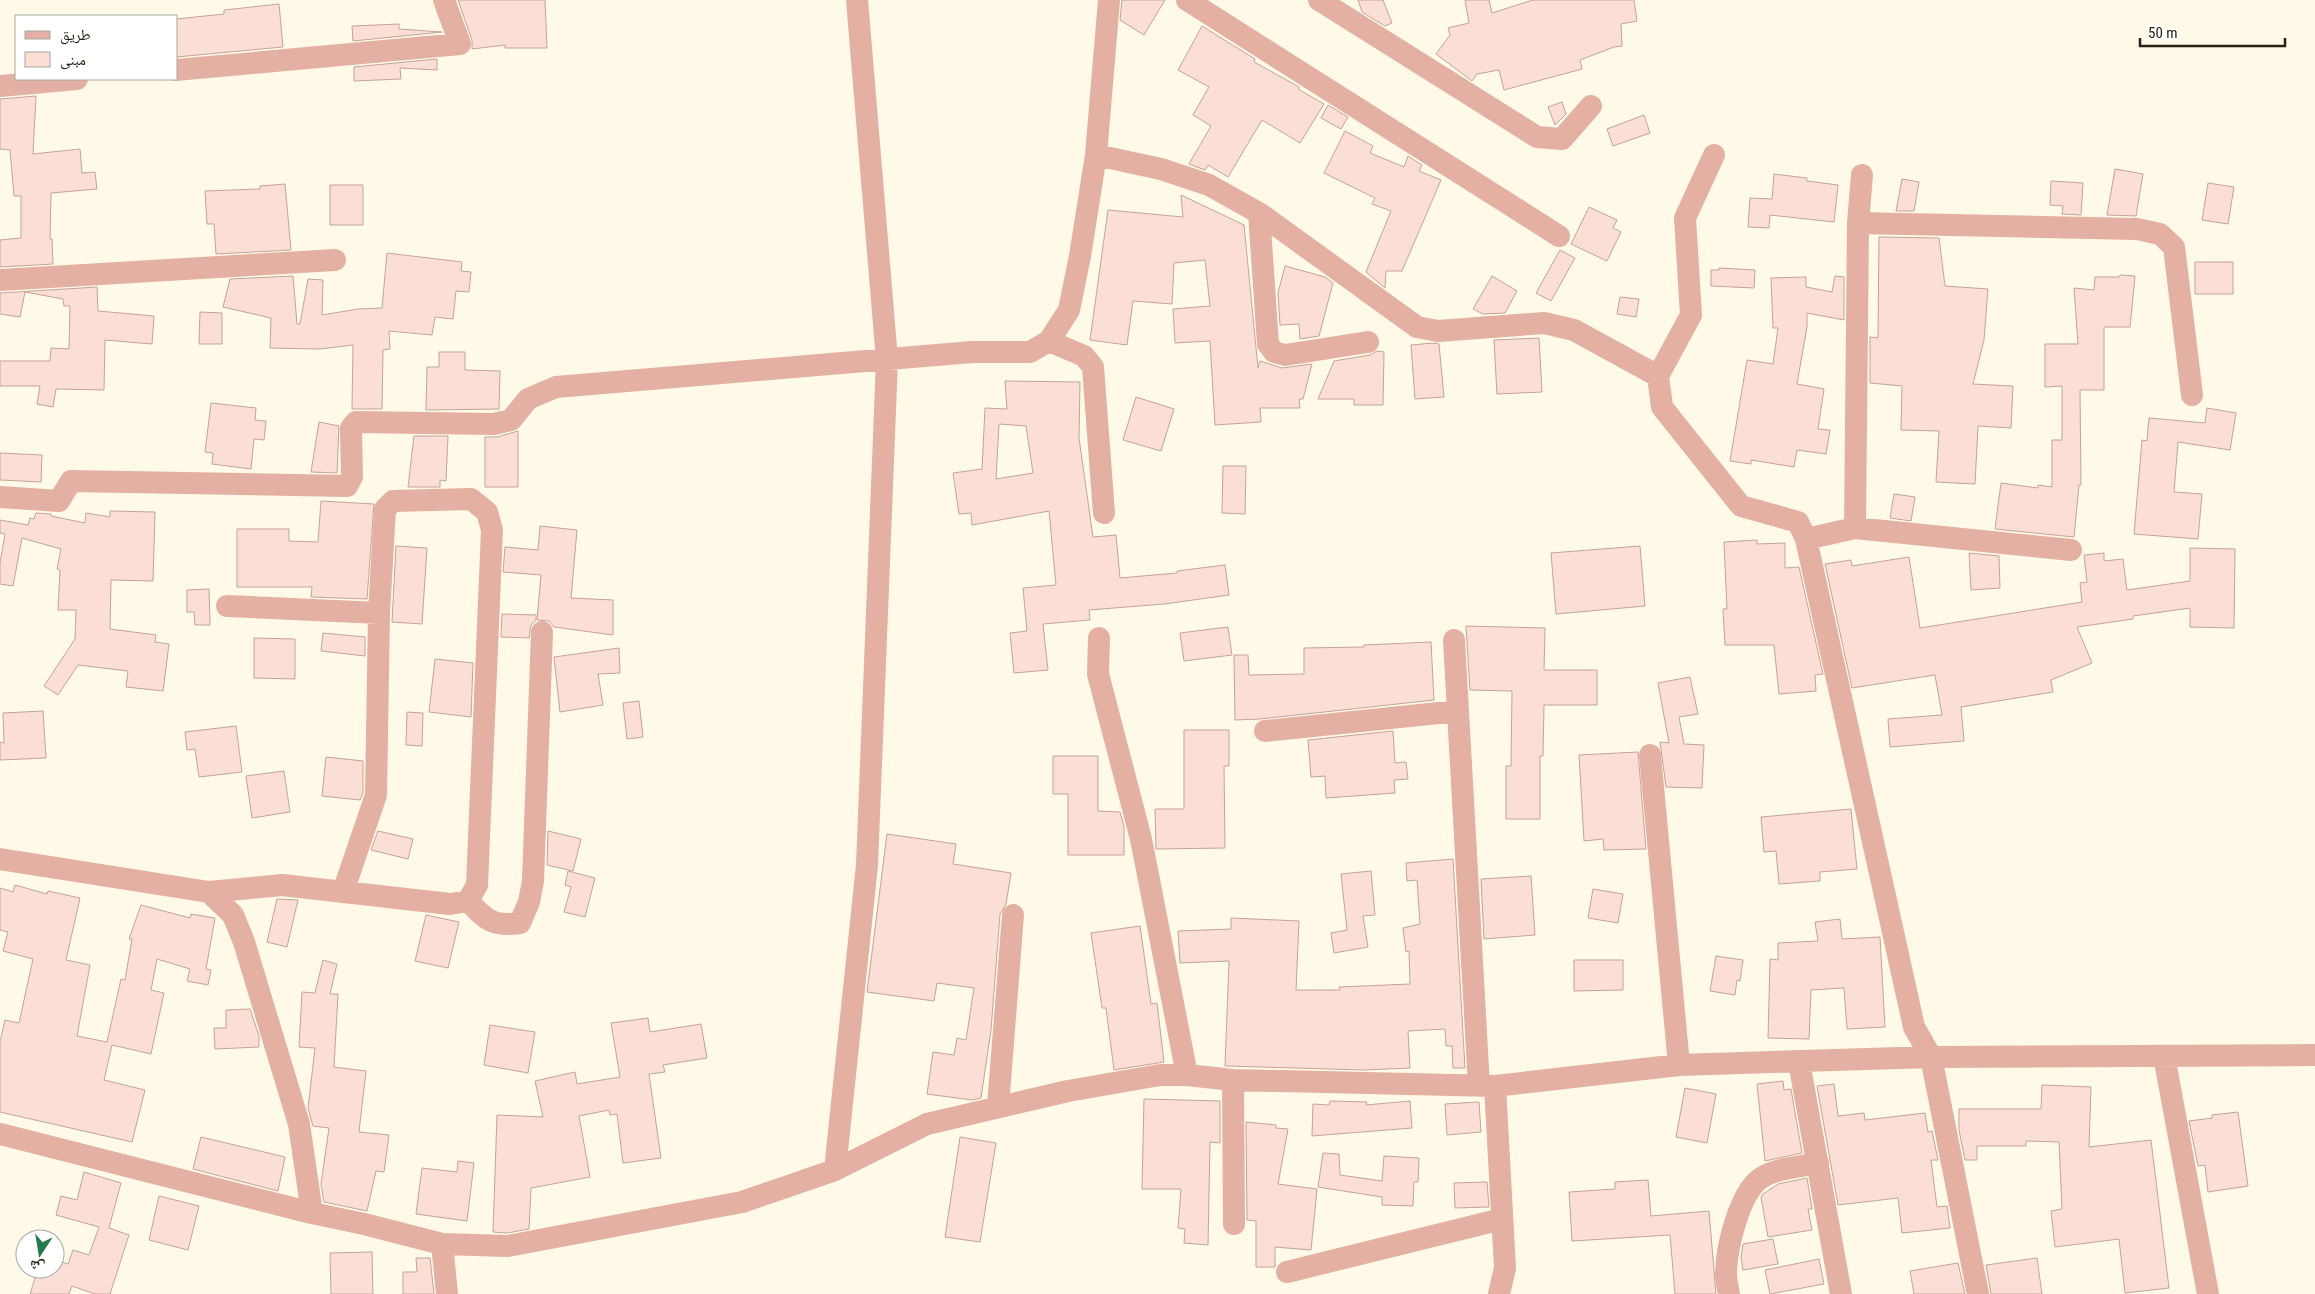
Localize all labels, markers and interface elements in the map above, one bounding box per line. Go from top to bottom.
legend [15,15,178,80]
scale bar [2140,15,2285,47]
text: 50 m [2148,24,2178,42]
text: طريق [60,26,91,45]
text: مبنى [60,51,86,70]
north arrow [15,1229,65,1279]
text: ش [28,1256,46,1276]

